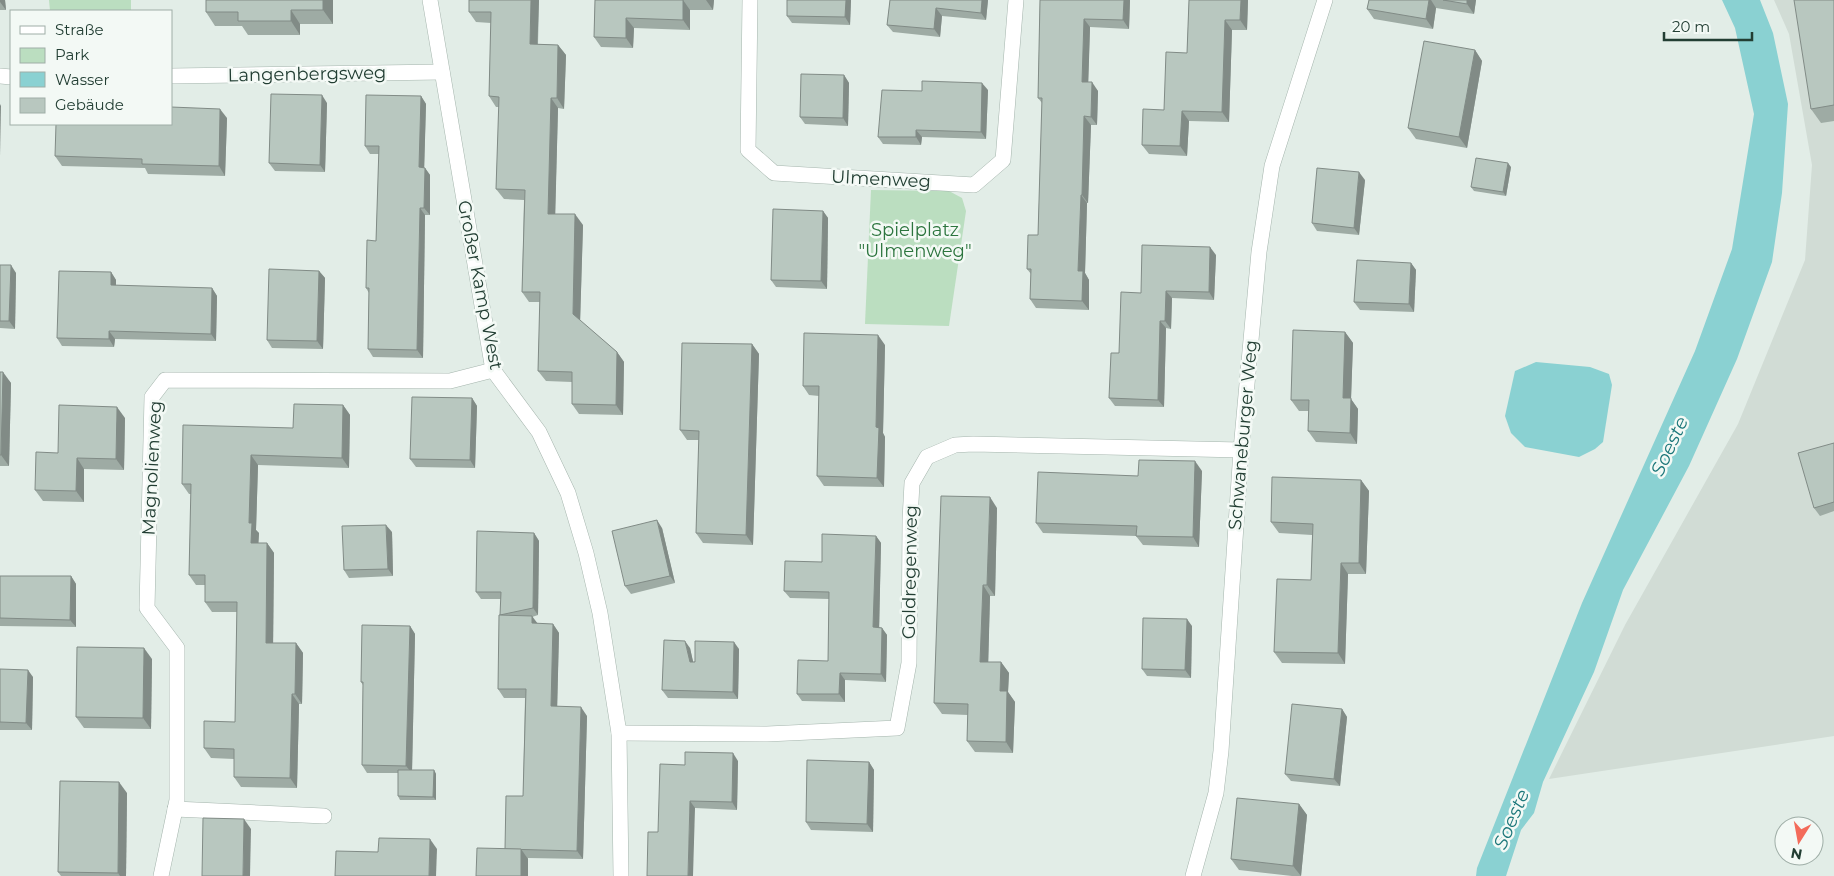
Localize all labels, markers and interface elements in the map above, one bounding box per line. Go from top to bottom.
legend [10,10,172,125]
scale bar [1664,10,1752,42]
text: 20 m [1672,17,1710,36]
text: Straße [55,20,104,39]
text: Park [55,45,89,64]
street label: Langenbergsweg [228,62,386,86]
text: Wasser [55,70,109,89]
text: Gebäude [55,95,124,114]
street label: Ulmenweg [831,165,931,193]
street label: Großer Kamp West [453,198,507,372]
park label: Spielplatz "Ulmenweg" [858,219,972,262]
street label: Schwaneburger Weg [1224,339,1262,531]
street label: Magnolienweg [137,400,167,536]
water label: Soeste [1646,413,1693,480]
street label: Goldregenweg [898,505,922,639]
water label: Soeste [1489,786,1534,853]
north arrow [1774,816,1824,866]
text: N [1789,844,1804,864]

